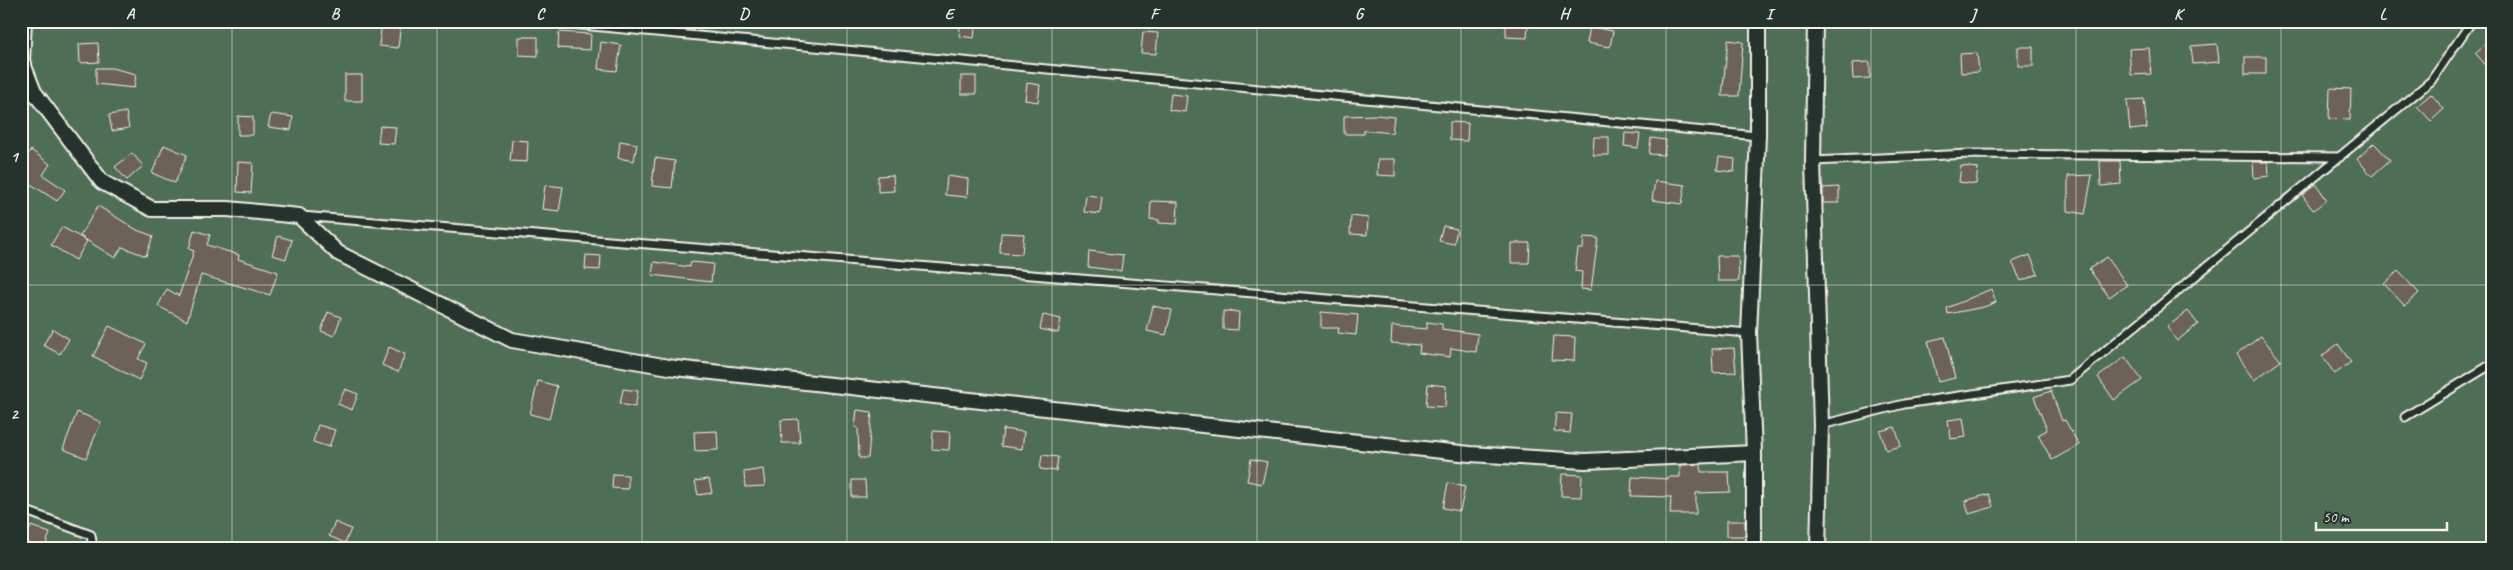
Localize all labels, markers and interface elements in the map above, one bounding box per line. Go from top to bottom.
text: A [126,4,136,24]
text: B [331,4,341,24]
text: C [536,4,546,24]
text: D [739,4,750,24]
text: E [945,4,956,24]
text: F [1150,4,1161,24]
text: G [1355,4,1365,24]
text: H [1559,4,1571,24]
text: I [1766,4,1776,24]
text: J [1969,4,1978,24]
text: K [2174,4,2186,24]
text: L [2380,4,2388,24]
text: 1 [10,147,19,167]
text: 2 [10,404,19,424]
scale bar [2316,500,2447,532]
text: 50 m [2323,508,2350,527]

